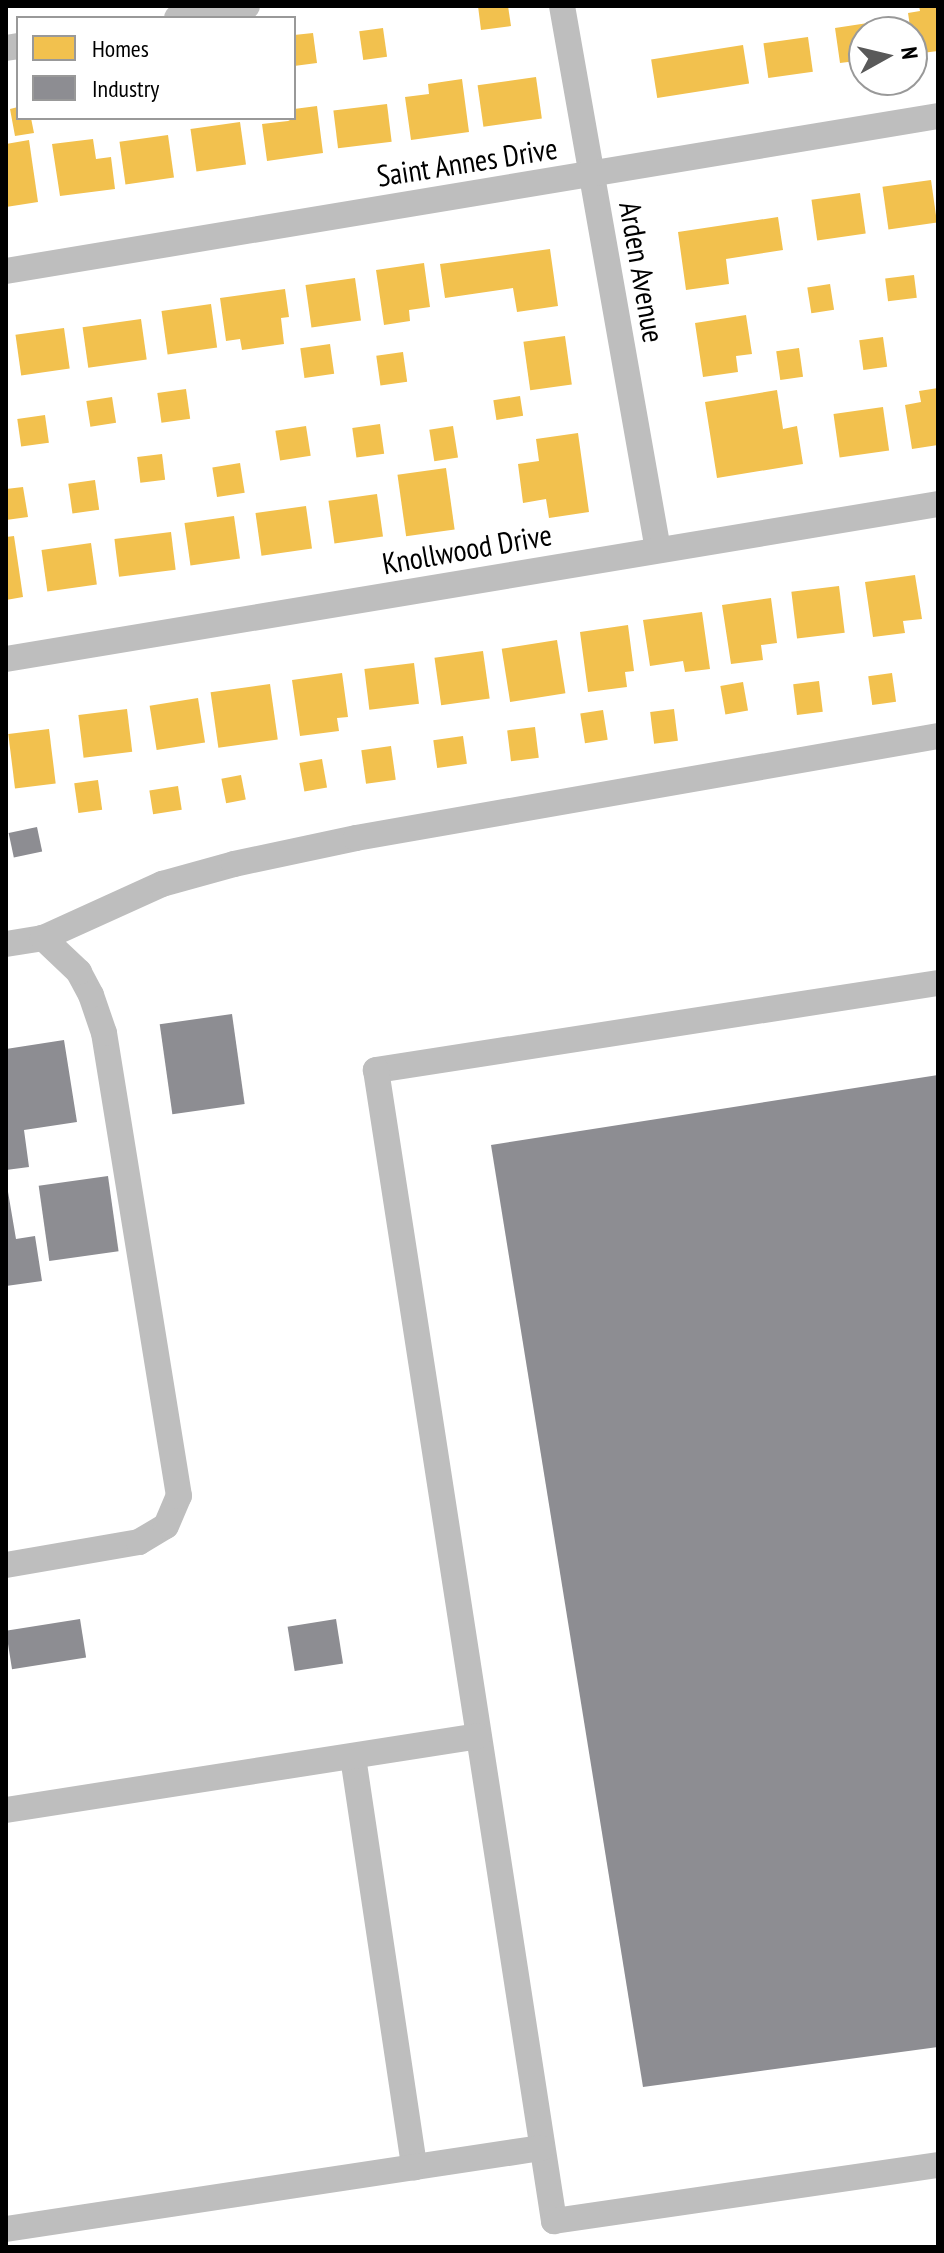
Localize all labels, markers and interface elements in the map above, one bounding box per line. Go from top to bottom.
legend [16,16,296,120]
north arrow [848,16,928,96]
text: Homes [92,33,149,64]
text: N [895,45,924,61]
text: Industry [92,73,159,104]
street label: Saint Annes Drive [374,130,560,194]
street label: Arden Avenue [612,198,672,346]
street label: Knollwood Drive [379,516,555,582]

